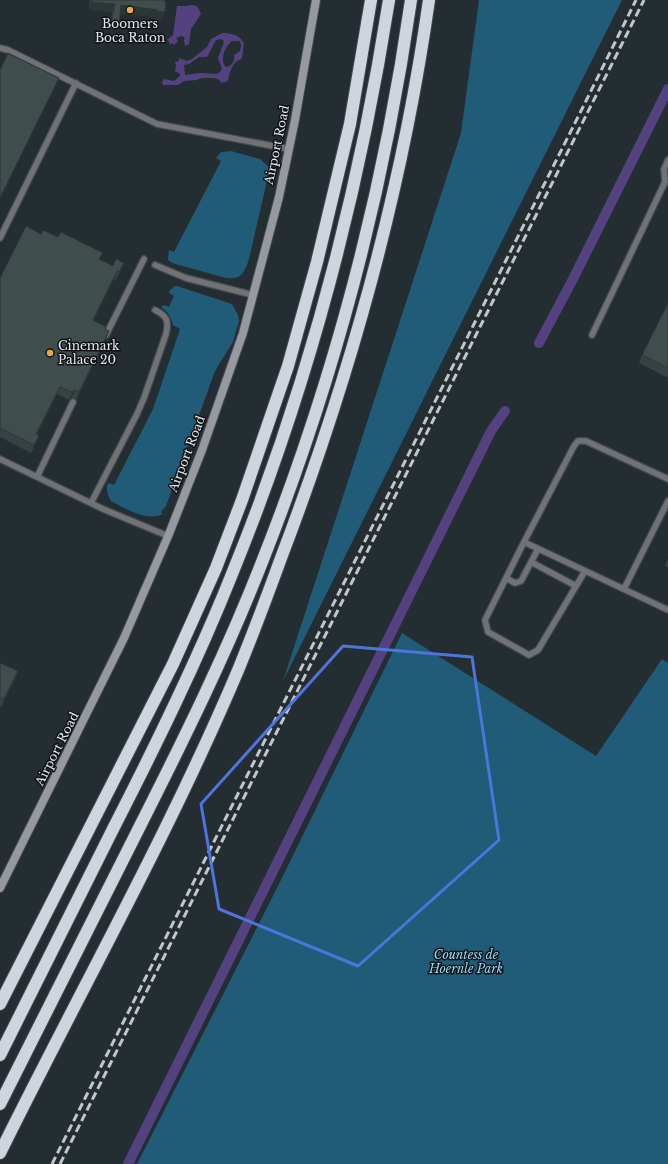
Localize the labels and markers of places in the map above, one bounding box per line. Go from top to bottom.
marker: Boomers Boca Raton [125,5,135,15]
place label: Boomers Boca Raton [95,16,165,45]
place label: Cinemark Palace 20 [58,338,120,367]
marker: Cinemark Palace 20 [45,348,55,358]

